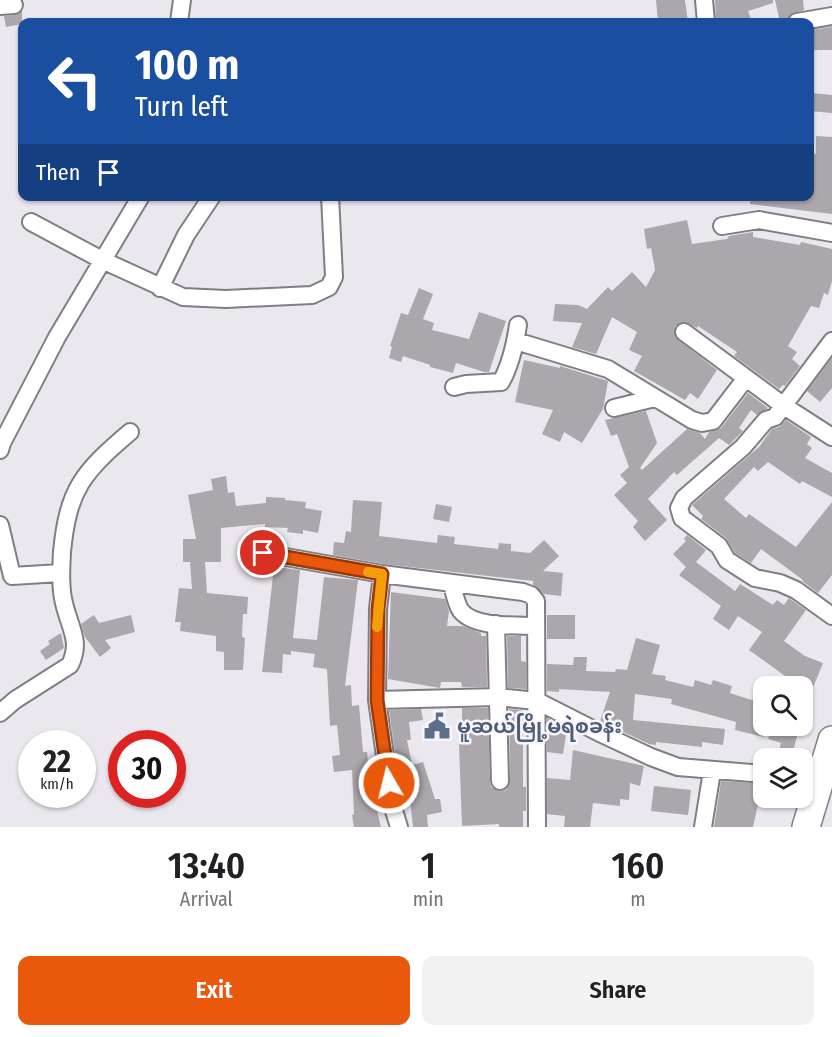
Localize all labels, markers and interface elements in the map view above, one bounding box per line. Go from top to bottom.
text: 100 m [135,40,239,90]
icon: left [36,42,114,120]
text: Turn left [135,91,228,123]
icon: arrive [92,156,125,189]
text: Then [36,159,80,186]
pin [237,527,288,578]
icon: arrive [246,536,279,569]
map controls [753,676,813,808]
button: search [753,676,813,736]
public building icon: မူဆယ်မြို့မရဲစခန်း [422,711,452,741]
place label: မူဆယ်မြို့မရဲစခန်း [457,713,622,742]
speed limit sign: 30 [108,730,186,808]
text: 22 [43,744,71,780]
button: layers [753,748,813,808]
position arrow [357,751,421,815]
text: km/h [40,775,74,793]
text: 13:40 [168,844,245,888]
text: 1 [421,844,436,888]
text: 160 [611,844,664,888]
text: Arrival [180,887,233,911]
text: min [413,887,444,911]
text: m [630,887,646,911]
button: Exit [18,956,410,1025]
button: Share [422,956,814,1025]

